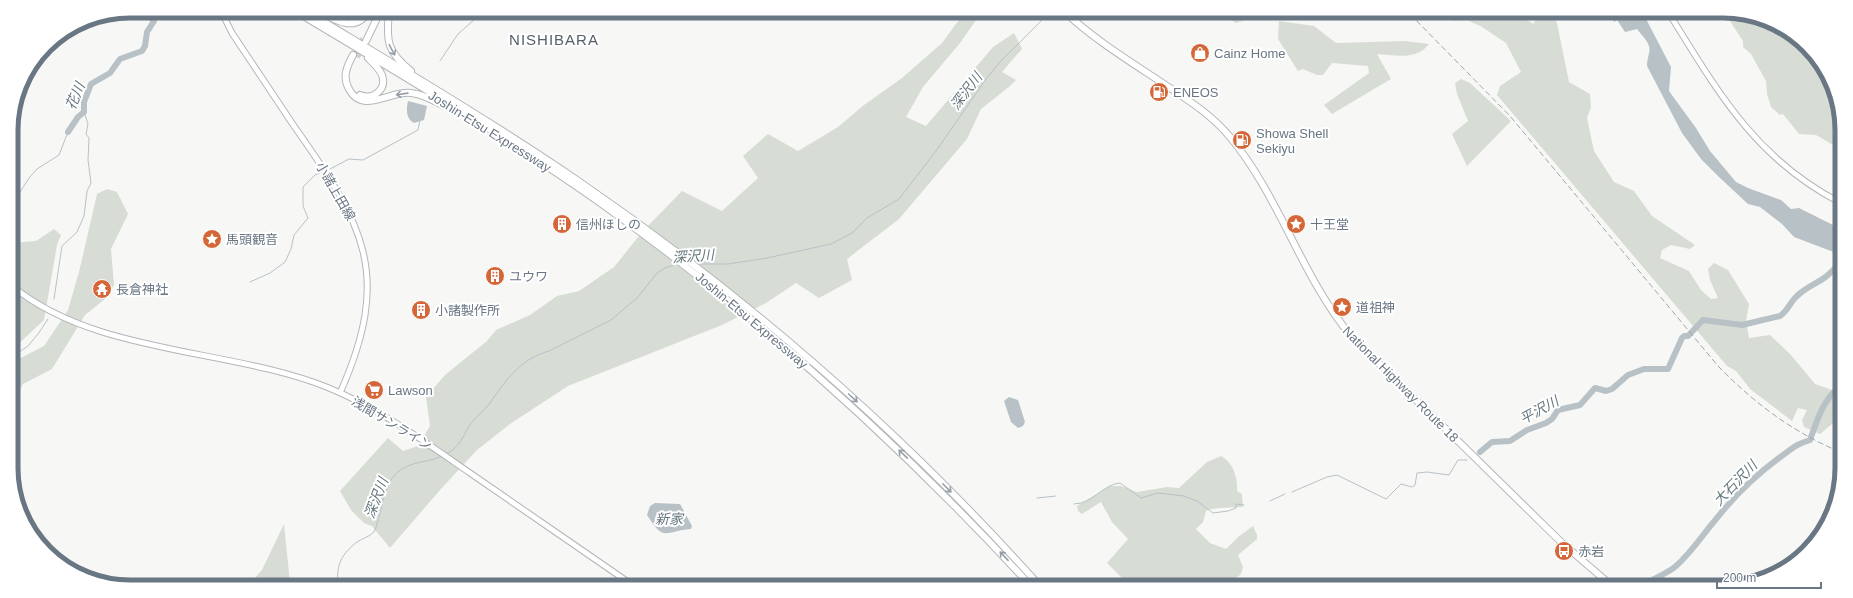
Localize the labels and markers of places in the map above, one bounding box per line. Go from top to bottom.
shop icon: Cainz Home [1189,42,1211,64]
place label: Cainz Home [1214,46,1286,61]
fuel station icon: ENEOS [1148,81,1170,103]
place label: ENEOS [1173,85,1219,100]
place label: Showa Shell Sekiyu [1256,126,1328,156]
fuel station icon: Showa Shell Sekiyu [1231,129,1253,151]
building icon: 信州ほしの [551,213,573,235]
place icon: 十王堂 [1285,213,1307,235]
place label: 信州ほしの [576,217,641,232]
place label: 十王堂 [1310,217,1349,232]
place icon: 馬頭観音 [201,228,223,250]
place label: 馬頭観音 [226,232,278,247]
building icon: ユウワ [484,265,506,287]
place label: ユウワ [509,269,548,284]
temple icon: 長倉神社 [91,278,113,300]
place label: 長倉神社 [116,282,168,297]
place icon: 道祖神 [1331,296,1353,318]
building icon: 小諸製作所 [410,299,432,321]
place label: 道祖神 [1356,300,1395,315]
place label: 小諸製作所 [435,303,500,318]
supermarket icon: Lawson [363,379,385,401]
place label: Lawson [388,383,433,398]
bus stop icon: 赤岩 [1553,540,1575,562]
place label: 赤岩 [1578,544,1604,559]

